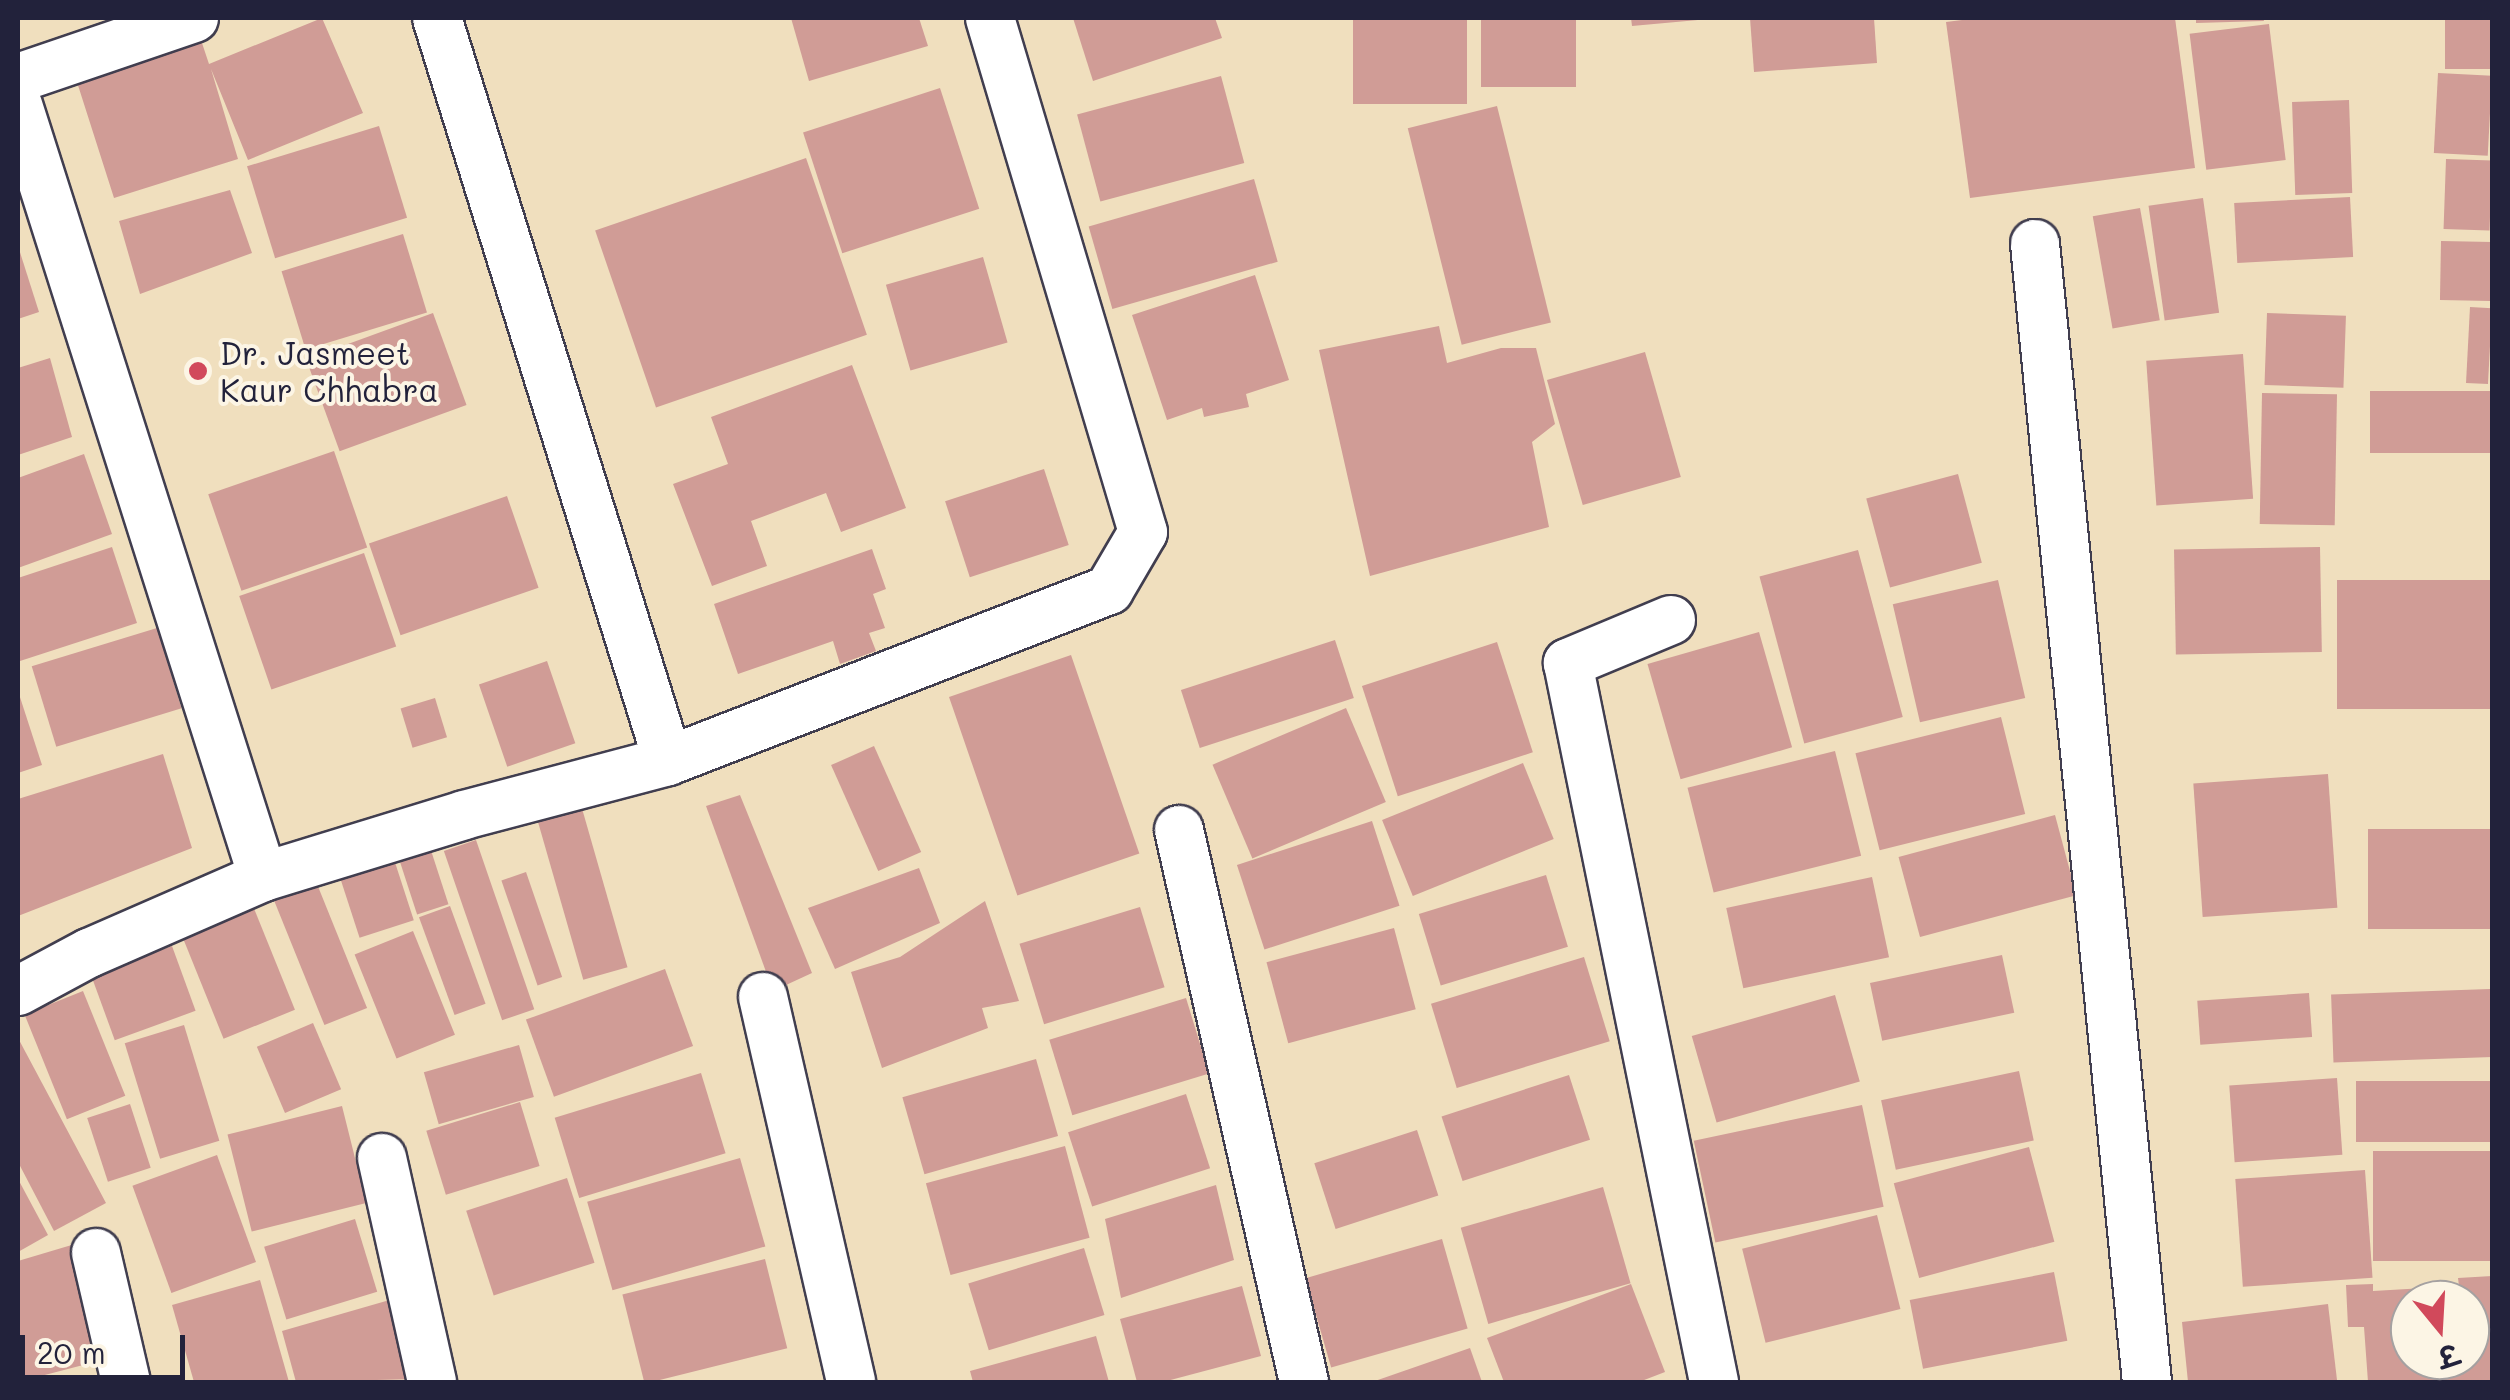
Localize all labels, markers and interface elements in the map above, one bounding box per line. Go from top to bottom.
place label: Dr. Jasmeet Kaur Chhabra [220,334,438,409]
marker: Dr. Jasmeet Kaur Chhabra [185,358,211,384]
north arrow [2390,1280,2490,1380]
scale bar [25,1315,190,1377]
text: 20 m [37,1332,106,1372]
text: उ [2434,1337,2463,1377]

